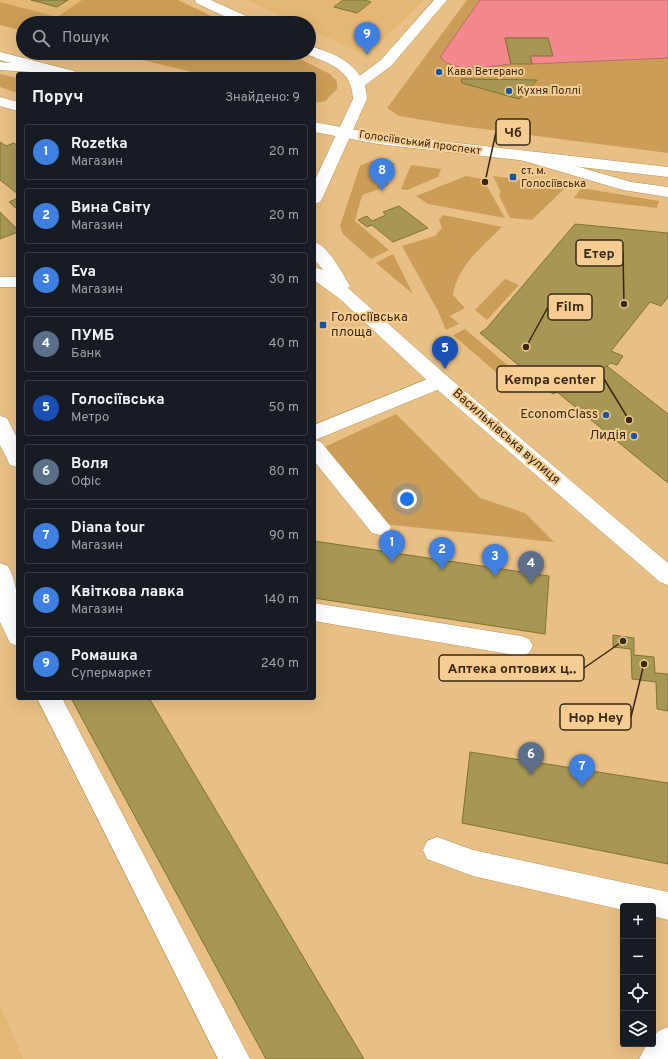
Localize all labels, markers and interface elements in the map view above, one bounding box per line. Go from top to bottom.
search box [16,16,316,60]
pin: 9 [354,22,380,55]
icon: search [30,27,52,49]
text: Пошук [62,29,110,48]
place label: Кава Ветерано [447,65,524,79]
marker: Кава Ветерано [434,67,444,77]
place label: Кухня Поллі [517,84,581,98]
marker: Кухня Поллі [504,86,514,96]
text: Поруч [32,87,84,109]
text: Знайдено: 9 [225,90,300,106]
callout: Чб [496,119,530,145]
text: Чб [504,125,522,142]
street label: Голосіївський проспект [358,128,482,158]
text: Rozetka [71,135,128,154]
text: 1 [43,144,49,160]
text: 20 m [269,144,299,160]
text: Магазин [71,154,123,170]
pin: 8 [369,158,395,191]
place label: ст. м. Голосіївська [521,164,586,191]
marker: ст. м. Голосіївська [508,172,518,182]
text: Вина Світу [71,199,151,218]
text: 2 [42,208,50,224]
text: 20 m [269,208,299,224]
text: Магазин [71,218,123,234]
callout: Етер [576,240,623,266]
text: Етер [583,246,615,263]
text: Eva [71,263,96,282]
text: 3 [42,272,50,288]
text: 30 m [269,272,299,288]
text: Магазин [71,282,123,298]
callout: Film [548,294,592,320]
text: Film [556,299,584,316]
place label: Голосіївська площа [331,310,408,341]
marker: Голосіївська площа [318,320,328,330]
text: ПУМБ [71,327,114,346]
text: 4 [42,336,50,352]
text: 40 m [269,336,299,352]
pin: 5 [432,336,458,369]
text: Банк [71,346,102,362]
callout: Kempa center [497,366,604,392]
text: Kempa center [504,372,596,389]
street label: Васильківська вулиця [449,386,563,488]
text: Голосіївська [71,391,165,410]
text: 5 [42,400,50,416]
text: 50 m [269,400,299,416]
place label: EconomClass [520,407,598,423]
text: Метро [71,410,109,426]
marker: EconomClass [601,410,611,420]
place label: Лидія [589,428,626,444]
marker: Лидія [629,431,639,441]
text: Воля [71,455,108,474]
text: 6 [42,464,50,480]
text: 80 m [269,464,299,480]
text: Офіс [71,474,101,490]
your location [397,489,417,509]
text: Diana tour [71,519,145,538]
text: 7 [43,528,49,544]
text: 90 m [269,528,299,544]
pin: 1 [379,530,405,563]
pin: 2 [429,537,455,570]
text: Магазин [71,538,123,554]
pin: 3 [482,544,508,577]
pin: 4 [518,551,544,584]
text: Квіткова лавка [71,583,184,602]
text: 8 [42,592,50,608]
text: 140 m [264,592,299,608]
text: Магазин [71,602,123,618]
text: Ромашка [71,647,138,666]
callout: Аптека оптових ц‥ [439,655,584,681]
text: 9 [42,656,50,672]
text: 240 m [261,656,299,672]
text: Аптека оптових ц‥ [447,661,577,678]
text: Супермаркет [71,666,152,682]
callout: Hop Hey [560,704,631,730]
text: Hop Hey [568,710,624,727]
pin: 6 [518,742,544,775]
pin: 7 [569,754,595,787]
map controls [620,903,656,1047]
button: + [620,903,656,939]
button: − [620,939,656,975]
button: locate [620,975,656,1011]
button: layers [620,1011,656,1047]

